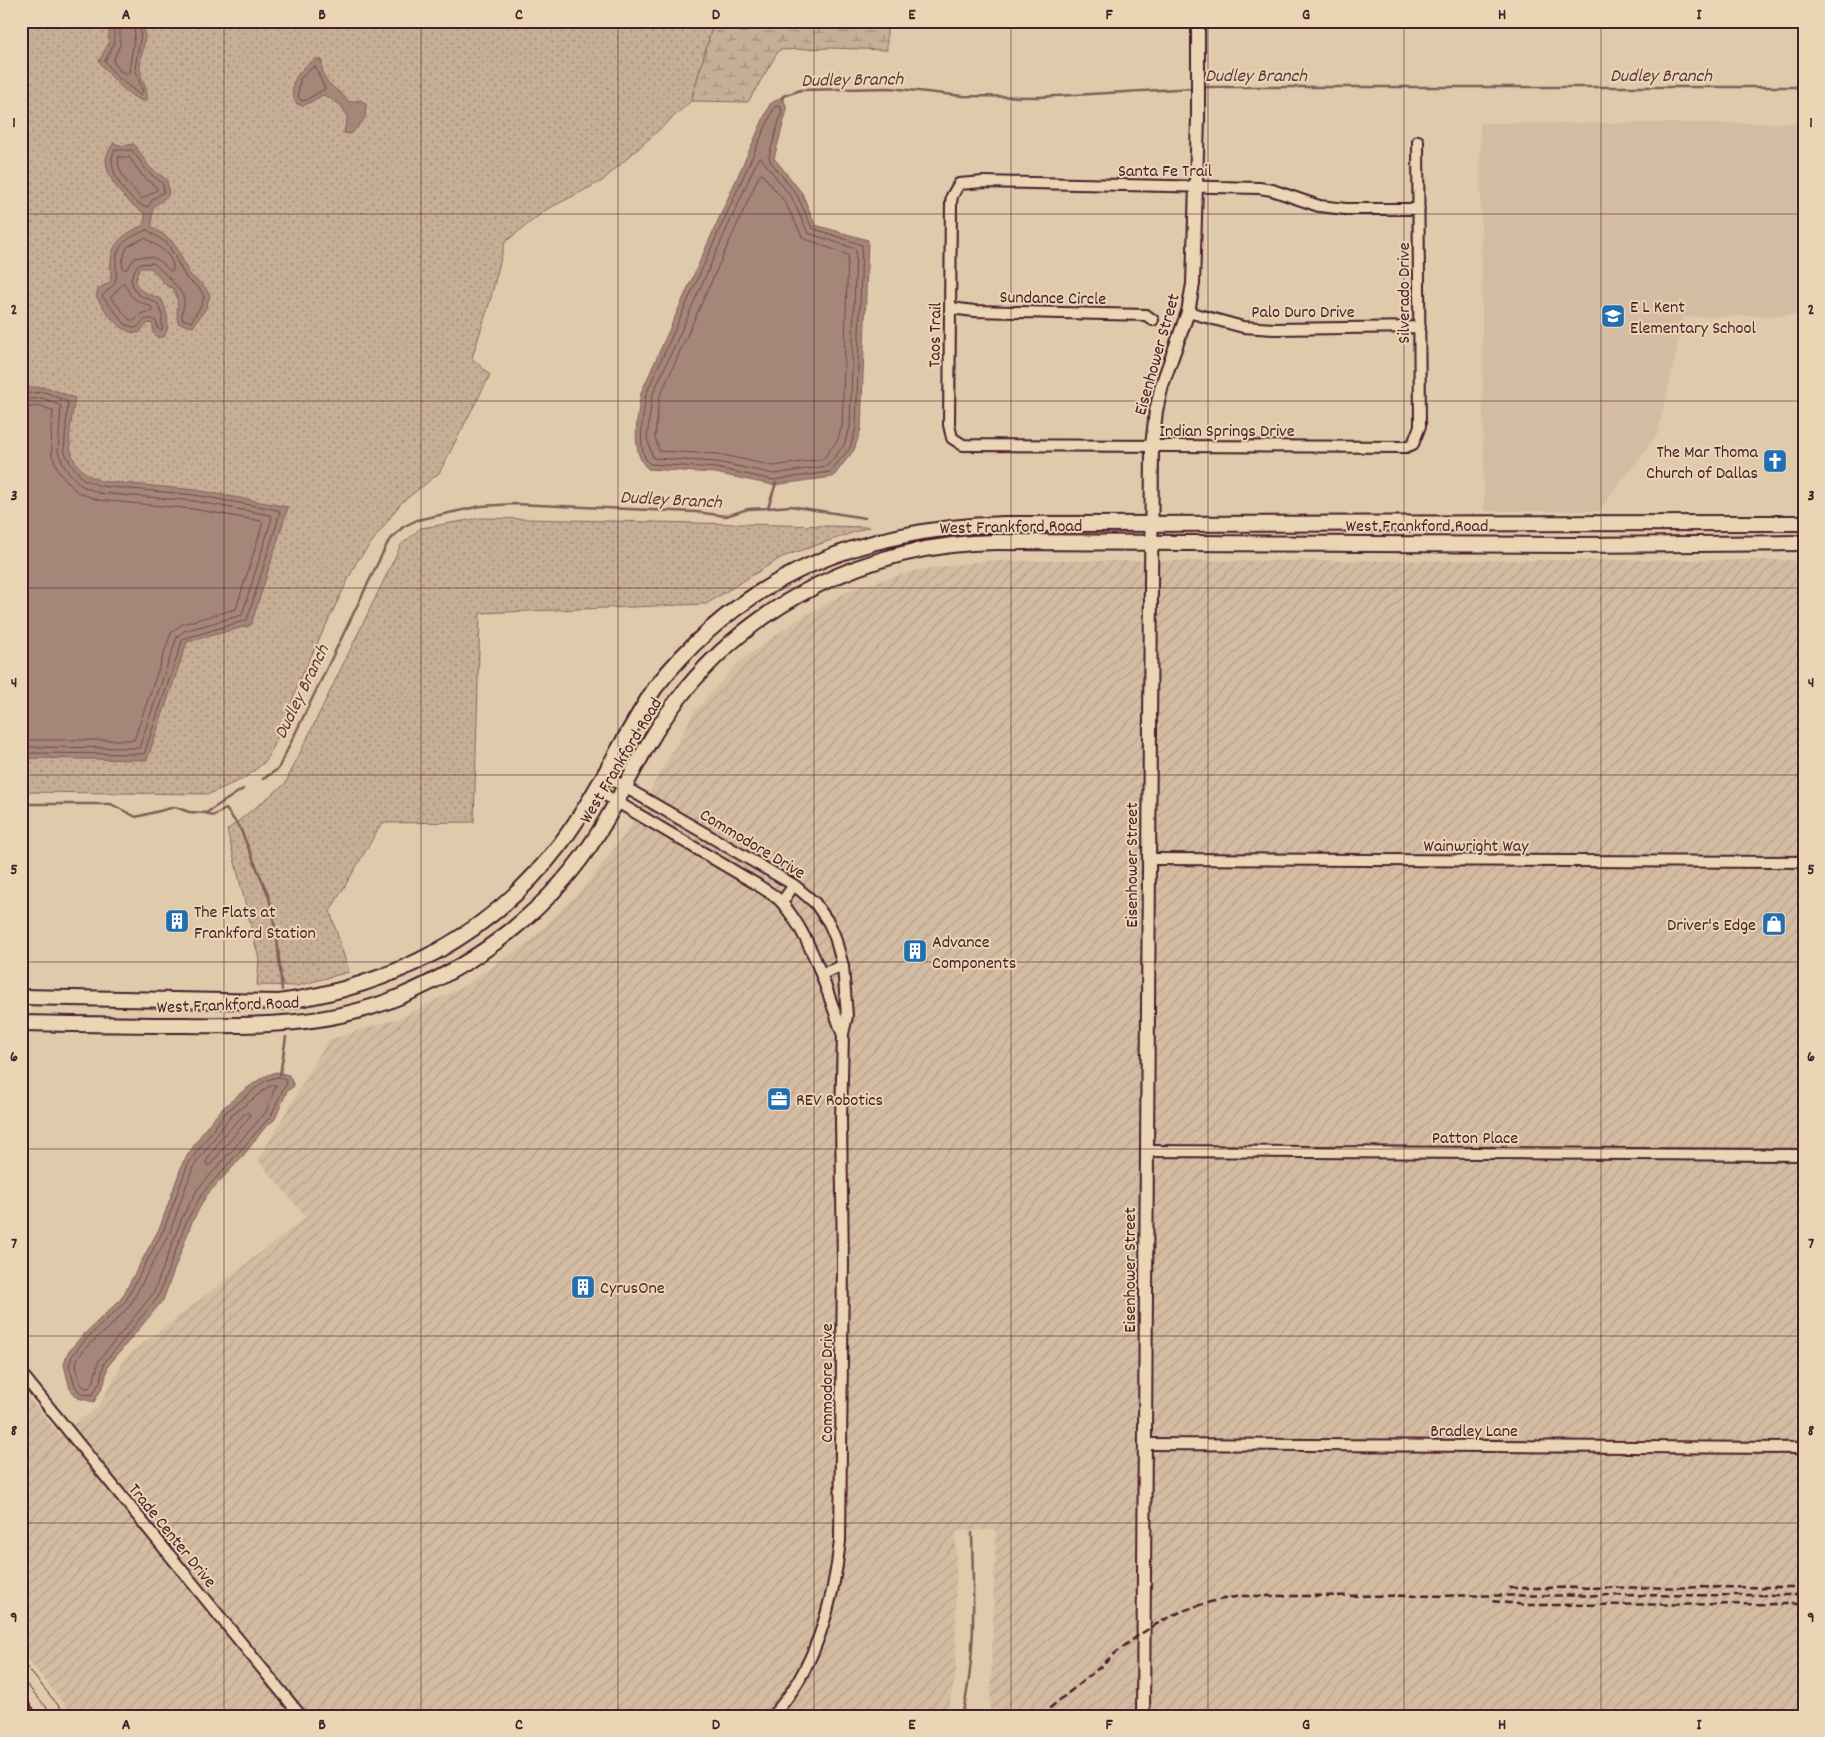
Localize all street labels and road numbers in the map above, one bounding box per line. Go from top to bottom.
street label: Santa Fe Trail [1118,160,1213,185]
street label: Silverado Drive [1393,242,1418,344]
street label: Sundance Circle [999,286,1107,313]
street label: Eisenhower Street [1129,291,1188,418]
street label: Taos Trail [923,301,950,368]
street label: Palo Duro Drive [1251,301,1355,326]
street label: Indian Springs Drive [1159,420,1295,445]
street label: West Frankford Road [939,515,1083,542]
street label: West Frankford Road [1346,515,1488,540]
street label: West Frankford Road [575,694,670,829]
street label: Eisenhower Street [1121,802,1146,928]
street label: Commodore Drive [694,804,809,887]
street label: Wainwright Way [1424,835,1529,860]
street label: West Frankford Road [156,992,300,1021]
street label: Patton Place [1432,1127,1518,1152]
street label: Eisenhower Street [1119,1207,1144,1333]
street label: Commodore Drive [816,1323,841,1443]
street label: Bradley Lane [1430,1420,1518,1445]
street label: Trade Center Drive [121,1479,221,1594]

